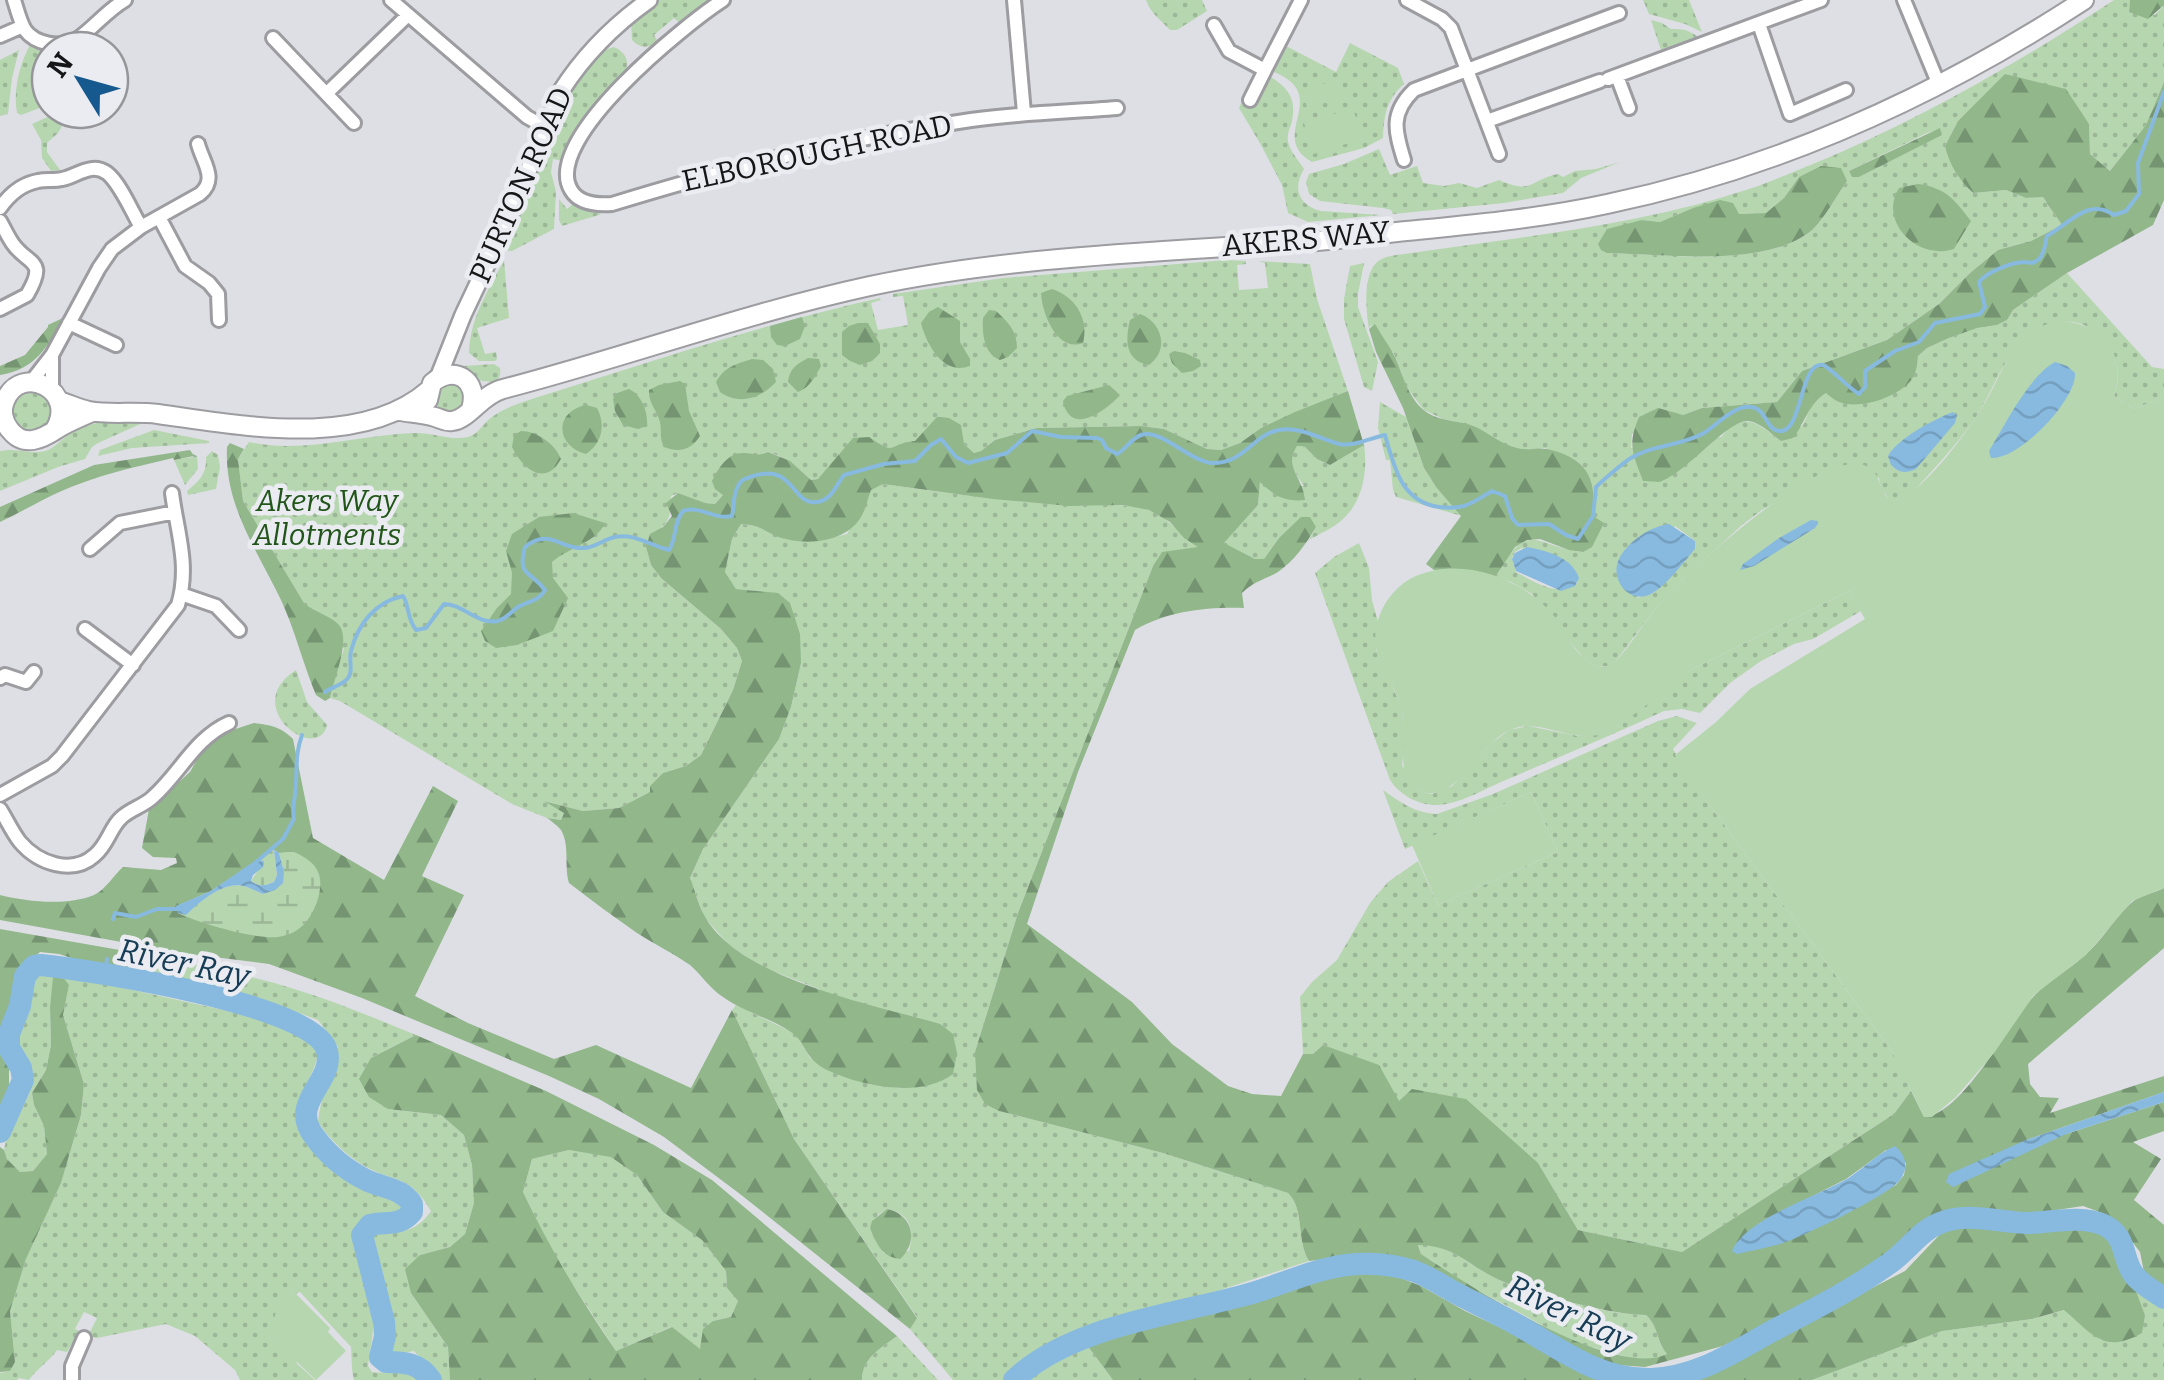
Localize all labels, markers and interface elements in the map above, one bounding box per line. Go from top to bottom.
north arrow [30,30,130,130]
text: N [41,47,80,84]
street label: PURTON ROAD [462,82,580,288]
street label: ELBOROUGH ROAD [679,107,955,199]
street label: AKERS WAY [1220,214,1392,264]
park label: Akers Way Allotments [251,483,401,553]
water label: River Ray [115,931,255,996]
water label: River Ray [1501,1267,1639,1360]

